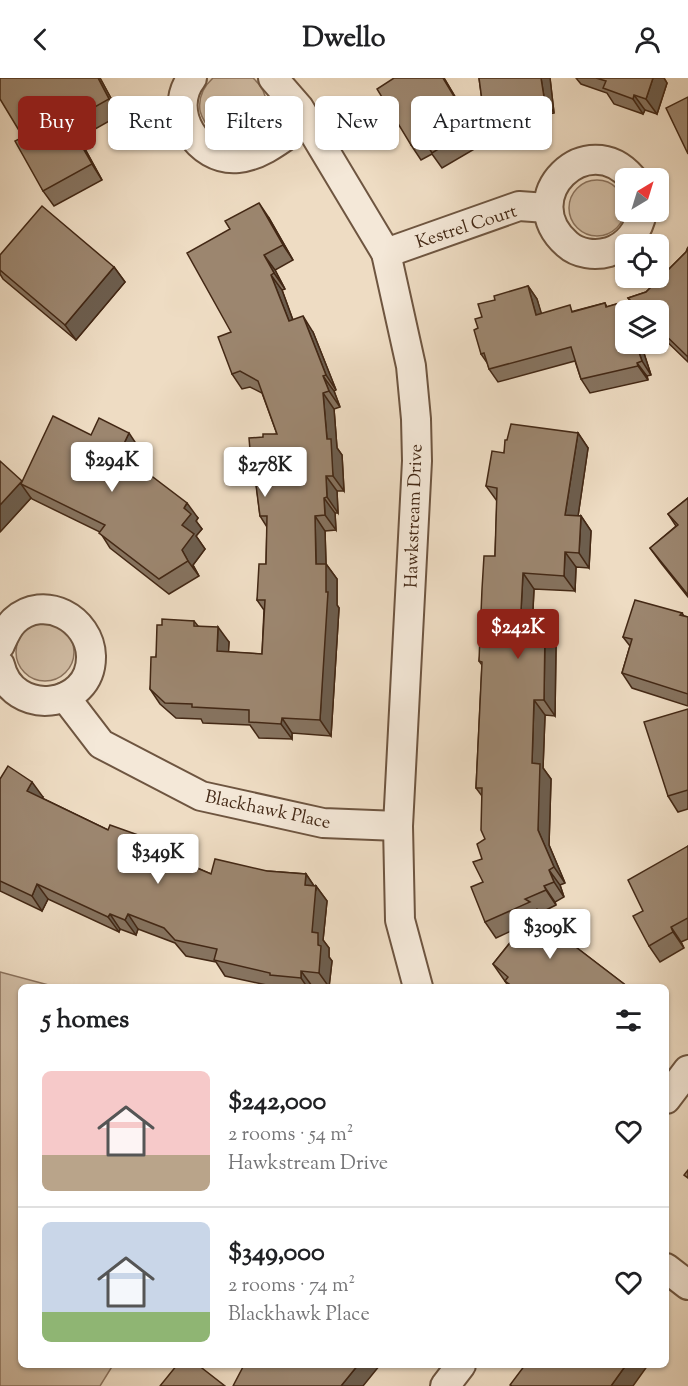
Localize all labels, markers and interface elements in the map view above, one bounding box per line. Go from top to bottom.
text: Dwello [303,20,385,59]
icon: back [24,23,57,56]
icon: person [631,23,664,56]
chip: Buy [18,96,96,150]
chip: Rent [108,96,193,150]
chip: Filters [205,96,303,150]
chip: New [315,96,399,150]
chip: Apartment [411,96,552,150]
north arrow [615,168,669,222]
map controls [615,168,669,354]
street label: Kestrel Court [413,199,521,256]
button: locate [615,234,669,288]
button: layers [615,300,669,354]
pin: $294K [70,442,154,493]
street label: Hawkstream Drive [399,444,431,589]
text: $294K [85,447,139,476]
pin: $278K [223,447,307,498]
text: $278K [238,452,292,481]
pin: $242K [476,609,560,660]
text: $242K [491,614,545,643]
street label: Blackhawk Place [202,785,333,837]
pin: $349K [116,834,200,885]
text: $349K [132,839,184,868]
pin: $309K [508,909,592,960]
text: $309K [523,914,577,943]
text: 5 homes [42,1002,129,1039]
icon: filters [612,1004,645,1037]
text: $242,000 [228,1084,326,1121]
icon: home [90,1095,162,1167]
icon: heart [612,1115,645,1148]
text: 2 rooms · 54 m² [228,1121,353,1150]
text: Hawkstream Drive [228,1150,388,1179]
text: $349,000 [228,1235,325,1272]
icon: home [90,1246,162,1318]
icon: heart [612,1266,645,1299]
text: 2 rooms · 74 m² [228,1272,355,1301]
text: Blackhawk Place [228,1301,370,1330]

